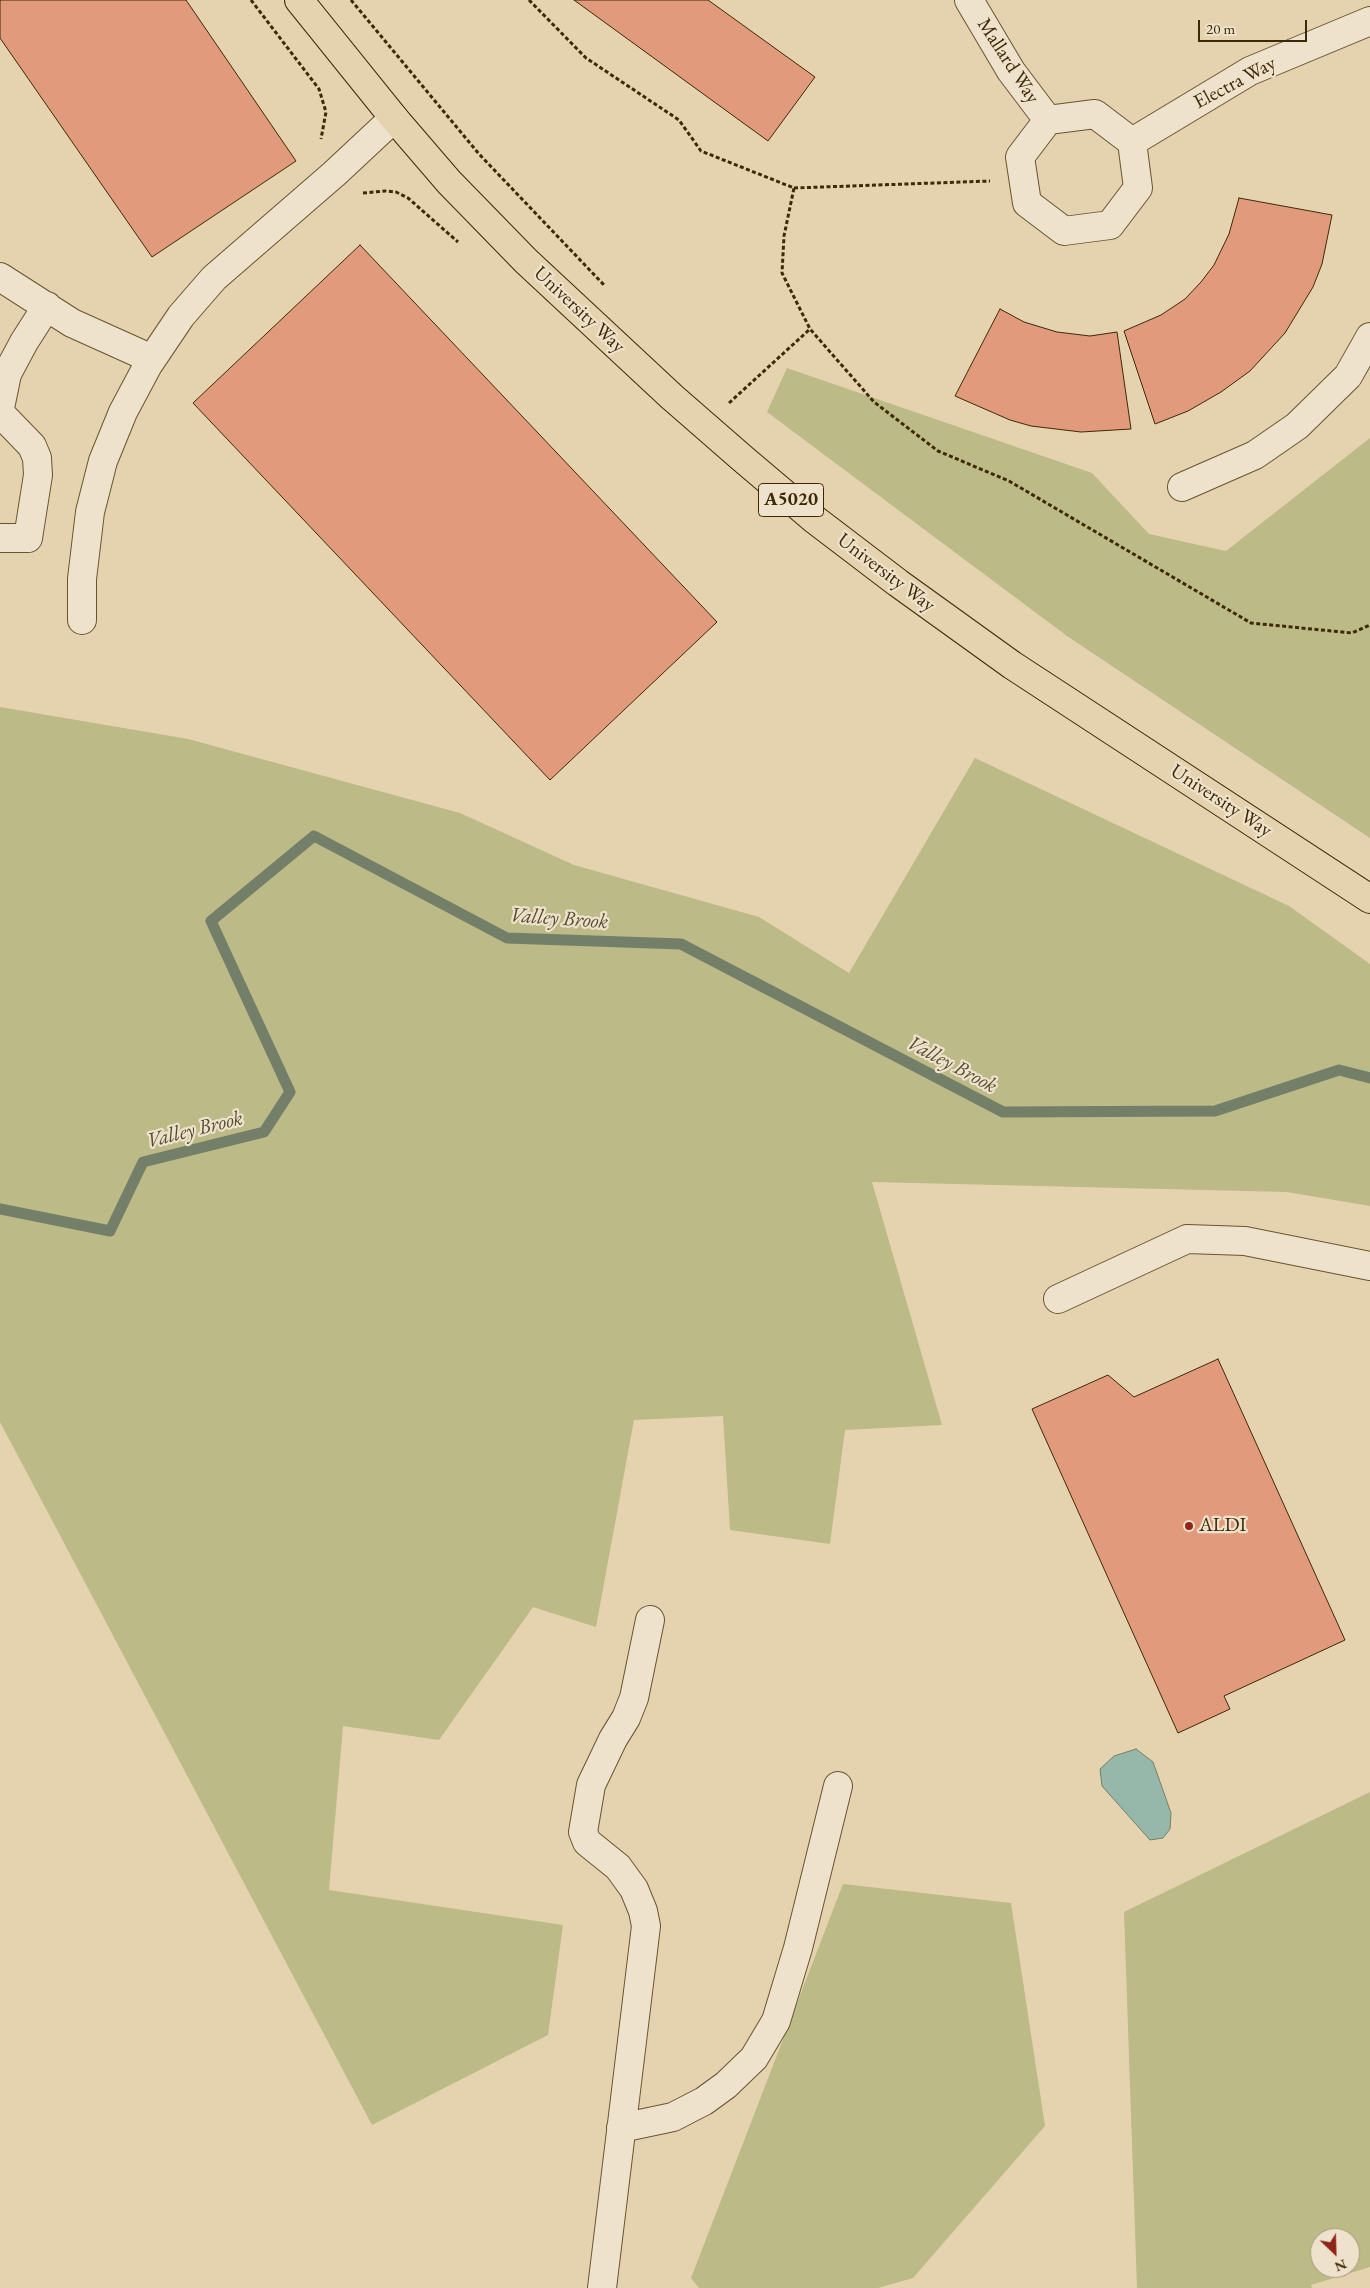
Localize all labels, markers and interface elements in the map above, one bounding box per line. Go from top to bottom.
scale bar [1200,10,1309,42]
street label: Mallard Way [972,14,1044,108]
text: 20 m [1206,19,1235,38]
street label: Electra Way [1190,51,1280,115]
street label: University Way [528,262,630,358]
road number: A5020 [758,484,824,516]
street label: University Way [832,528,940,618]
street label: University Way [1166,759,1276,843]
water label: Valley Brook [509,903,609,935]
water label: Valley Brook [903,1031,1001,1099]
water label: Valley Brook [144,1106,246,1154]
place label: ALDI [1199,1514,1246,1538]
marker: ALDI [1183,1520,1195,1532]
north arrow [1310,2228,1360,2278]
text: N [1332,2255,1350,2276]

